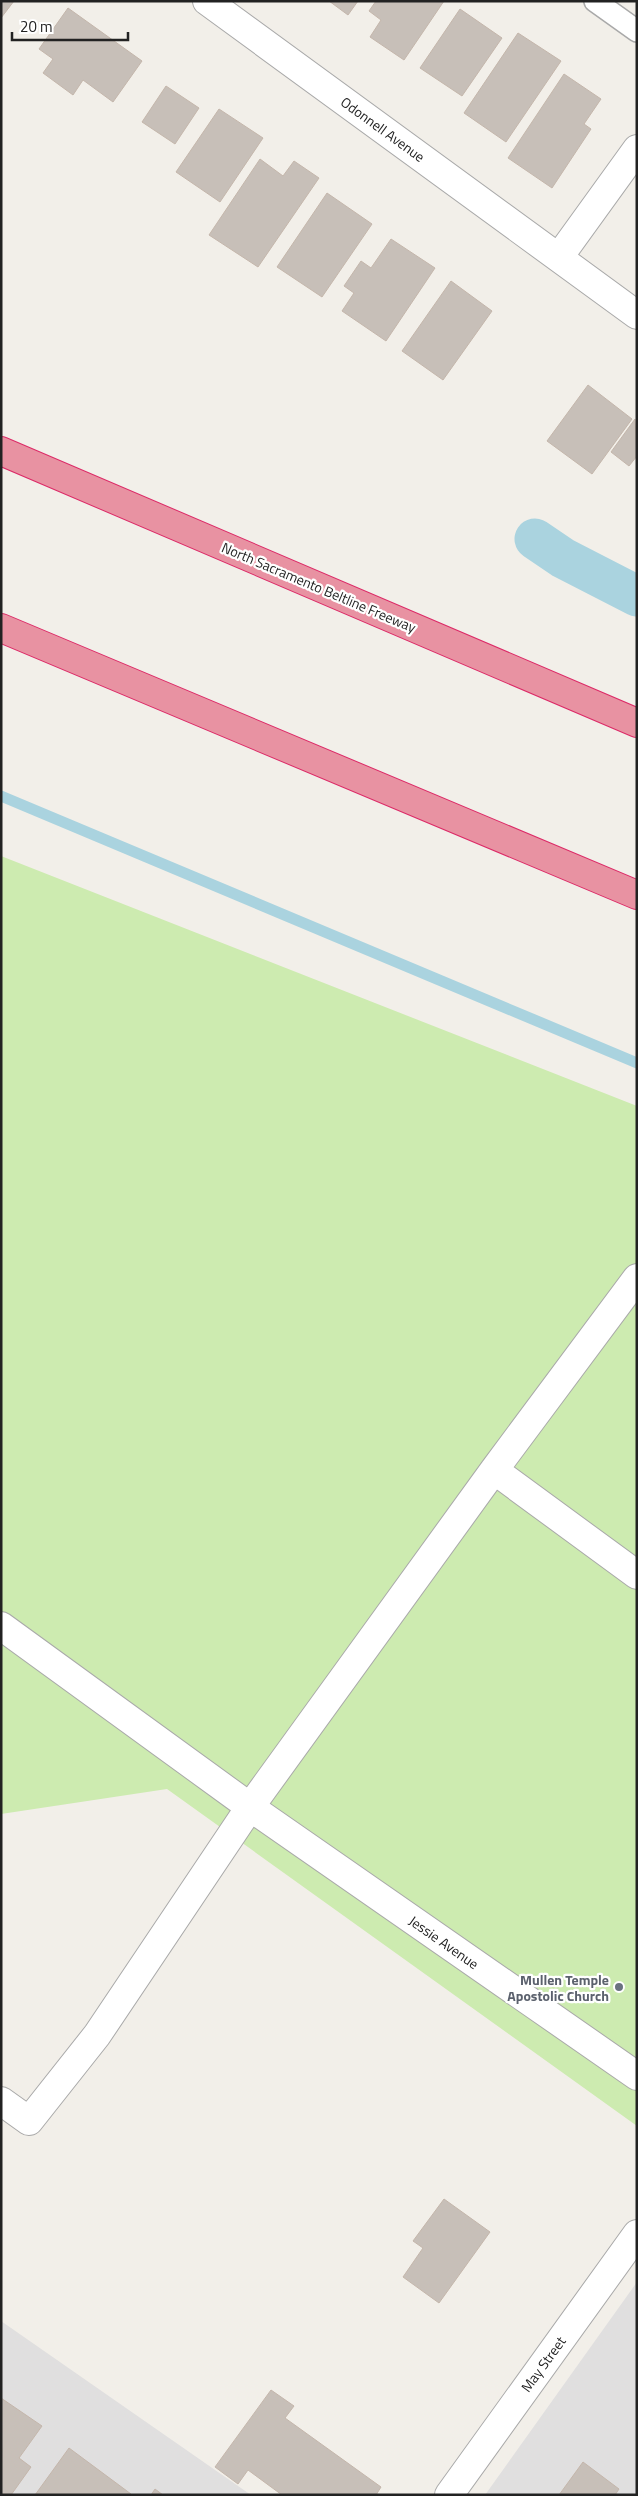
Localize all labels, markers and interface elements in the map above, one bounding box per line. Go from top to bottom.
scale bar [12,10,129,42]
text: 20 m [20,15,53,38]
street label: Odonnell Avenue [337,91,429,167]
street label: North Sacramento Beltline Freeway [219,536,420,638]
street label: Jessie Avenue [405,1910,483,1974]
place label: Mullen Temple Apostolic Church [507,1969,609,2006]
marker: Mullen Temple Apostolic Church [613,1981,625,1993]
street label: May Street [516,2332,571,2396]

